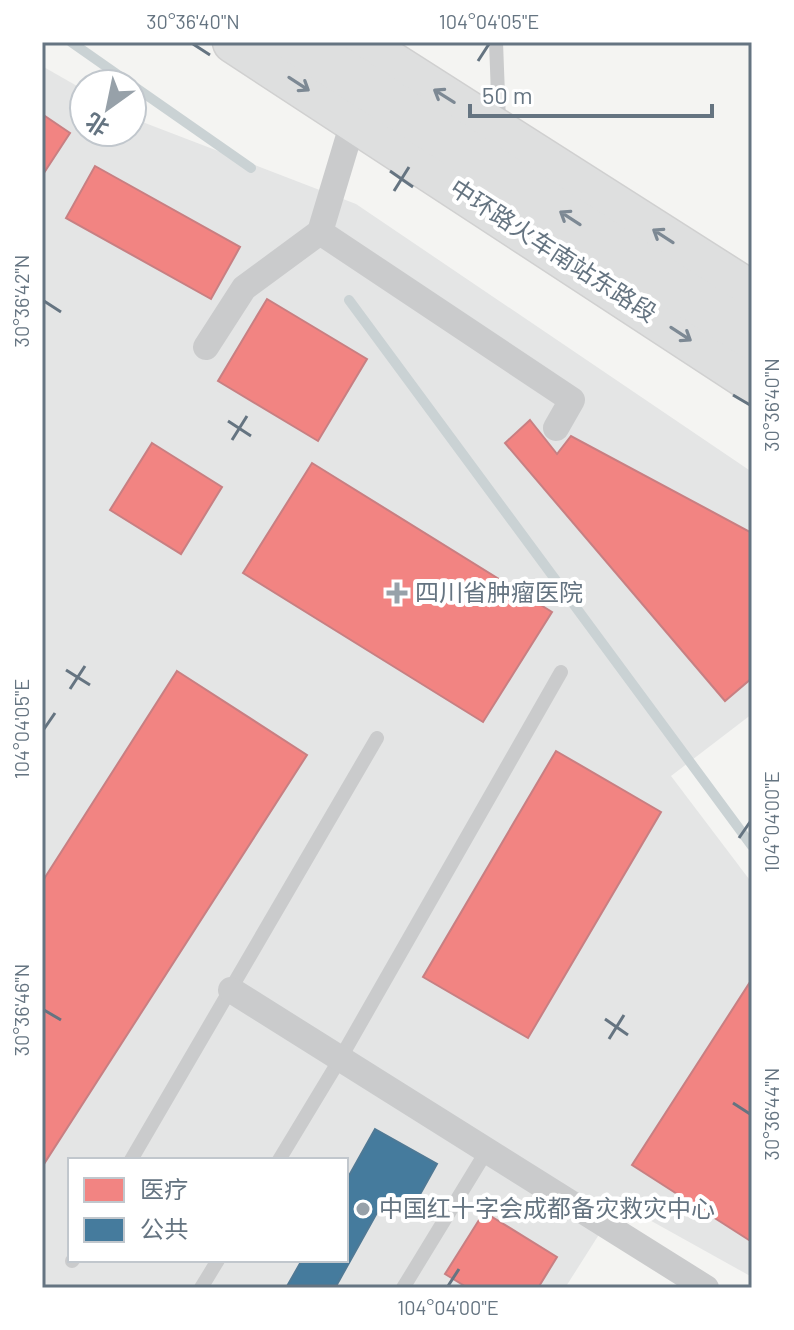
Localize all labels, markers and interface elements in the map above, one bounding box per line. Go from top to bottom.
text: 30°36'40"N [146,9,240,33]
text: 104°04'05"E [439,9,539,33]
north arrow [68,68,148,148]
scale bar [470,68,712,118]
one-way arrow [288,76,310,93]
text: 50 m [482,80,533,109]
one-way arrow [433,87,456,103]
text: 北 [80,109,113,143]
street label: 中环路火车南站东路段 [445,172,662,327]
one-way arrow [559,210,581,226]
one-way arrow [652,228,675,244]
text: 30°36'42"N [9,255,33,347]
one-way arrow [669,326,691,343]
text: 30°36'40"N [759,358,783,452]
place label: 四川省肿瘤医院 [415,577,583,606]
marker: 四川省肿瘤医院 [386,582,408,604]
text: 104°04'05"E [9,679,33,779]
text: 104°04'00"E [759,771,783,873]
text: 30°36'46"N [9,964,33,1056]
text: 30°36'44"N [759,1068,783,1160]
legend [68,1158,348,1262]
text: 医疗 [140,1174,188,1203]
place label: 中国红十字会成都备灾救灾中心 [379,1193,715,1222]
marker: 中国红十字会成都备灾救灾中心 [354,1200,372,1218]
text: 公共 [140,1214,188,1243]
text: 104°04'00"E [397,1295,499,1319]

